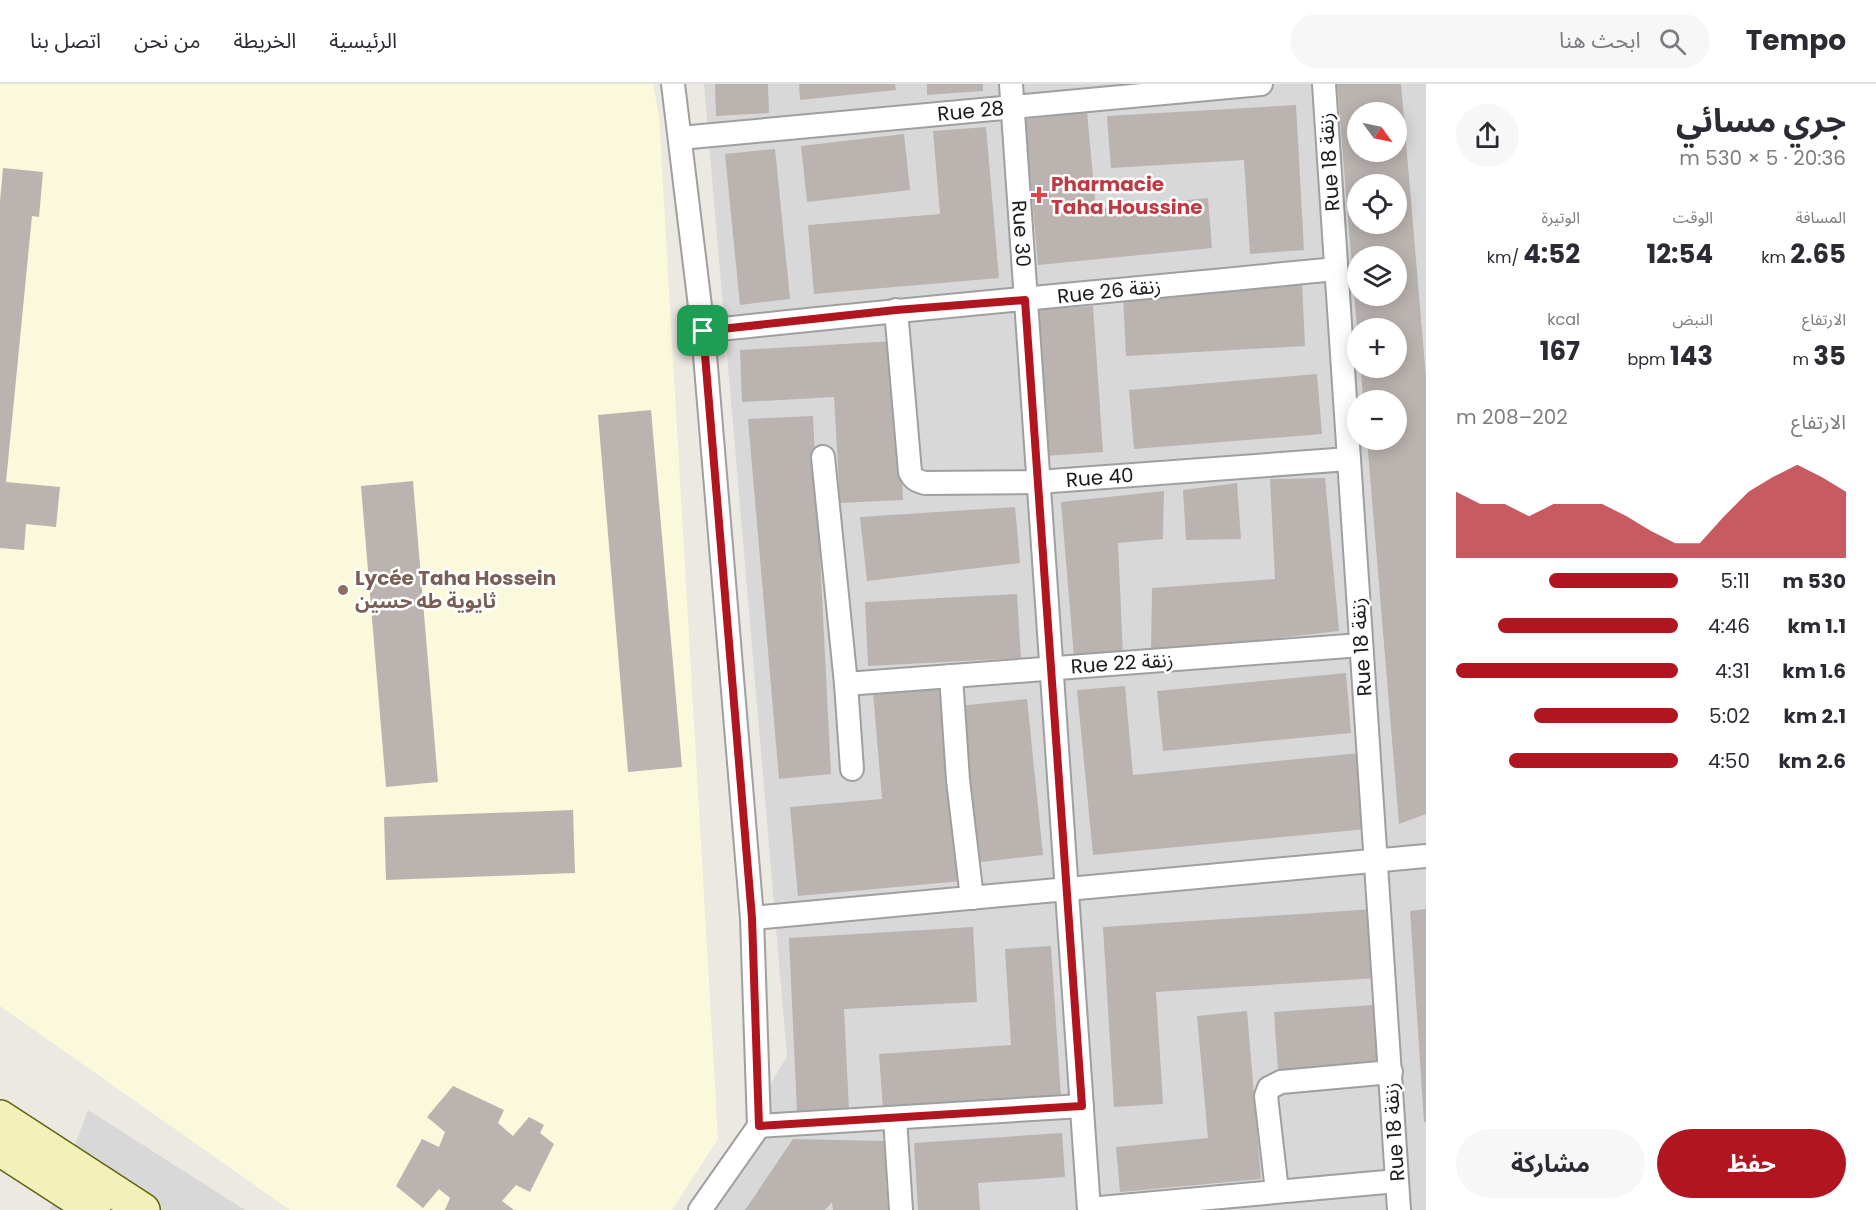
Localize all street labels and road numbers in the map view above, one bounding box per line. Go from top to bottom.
street label: Rue 28 [936,94,1005,128]
street label: Rue 18 زنقة [1312,112,1346,212]
street label: Rue 30 [1005,199,1038,268]
street label: Rue 26 زنقة [1056,272,1162,310]
street label: Rue 40 [1065,461,1135,494]
street label: Rue 18 زنقة [1344,597,1378,697]
street label: Rue 22 زنقة [1070,645,1174,681]
street label: Rue 18 زنقة [1377,1082,1411,1182]

